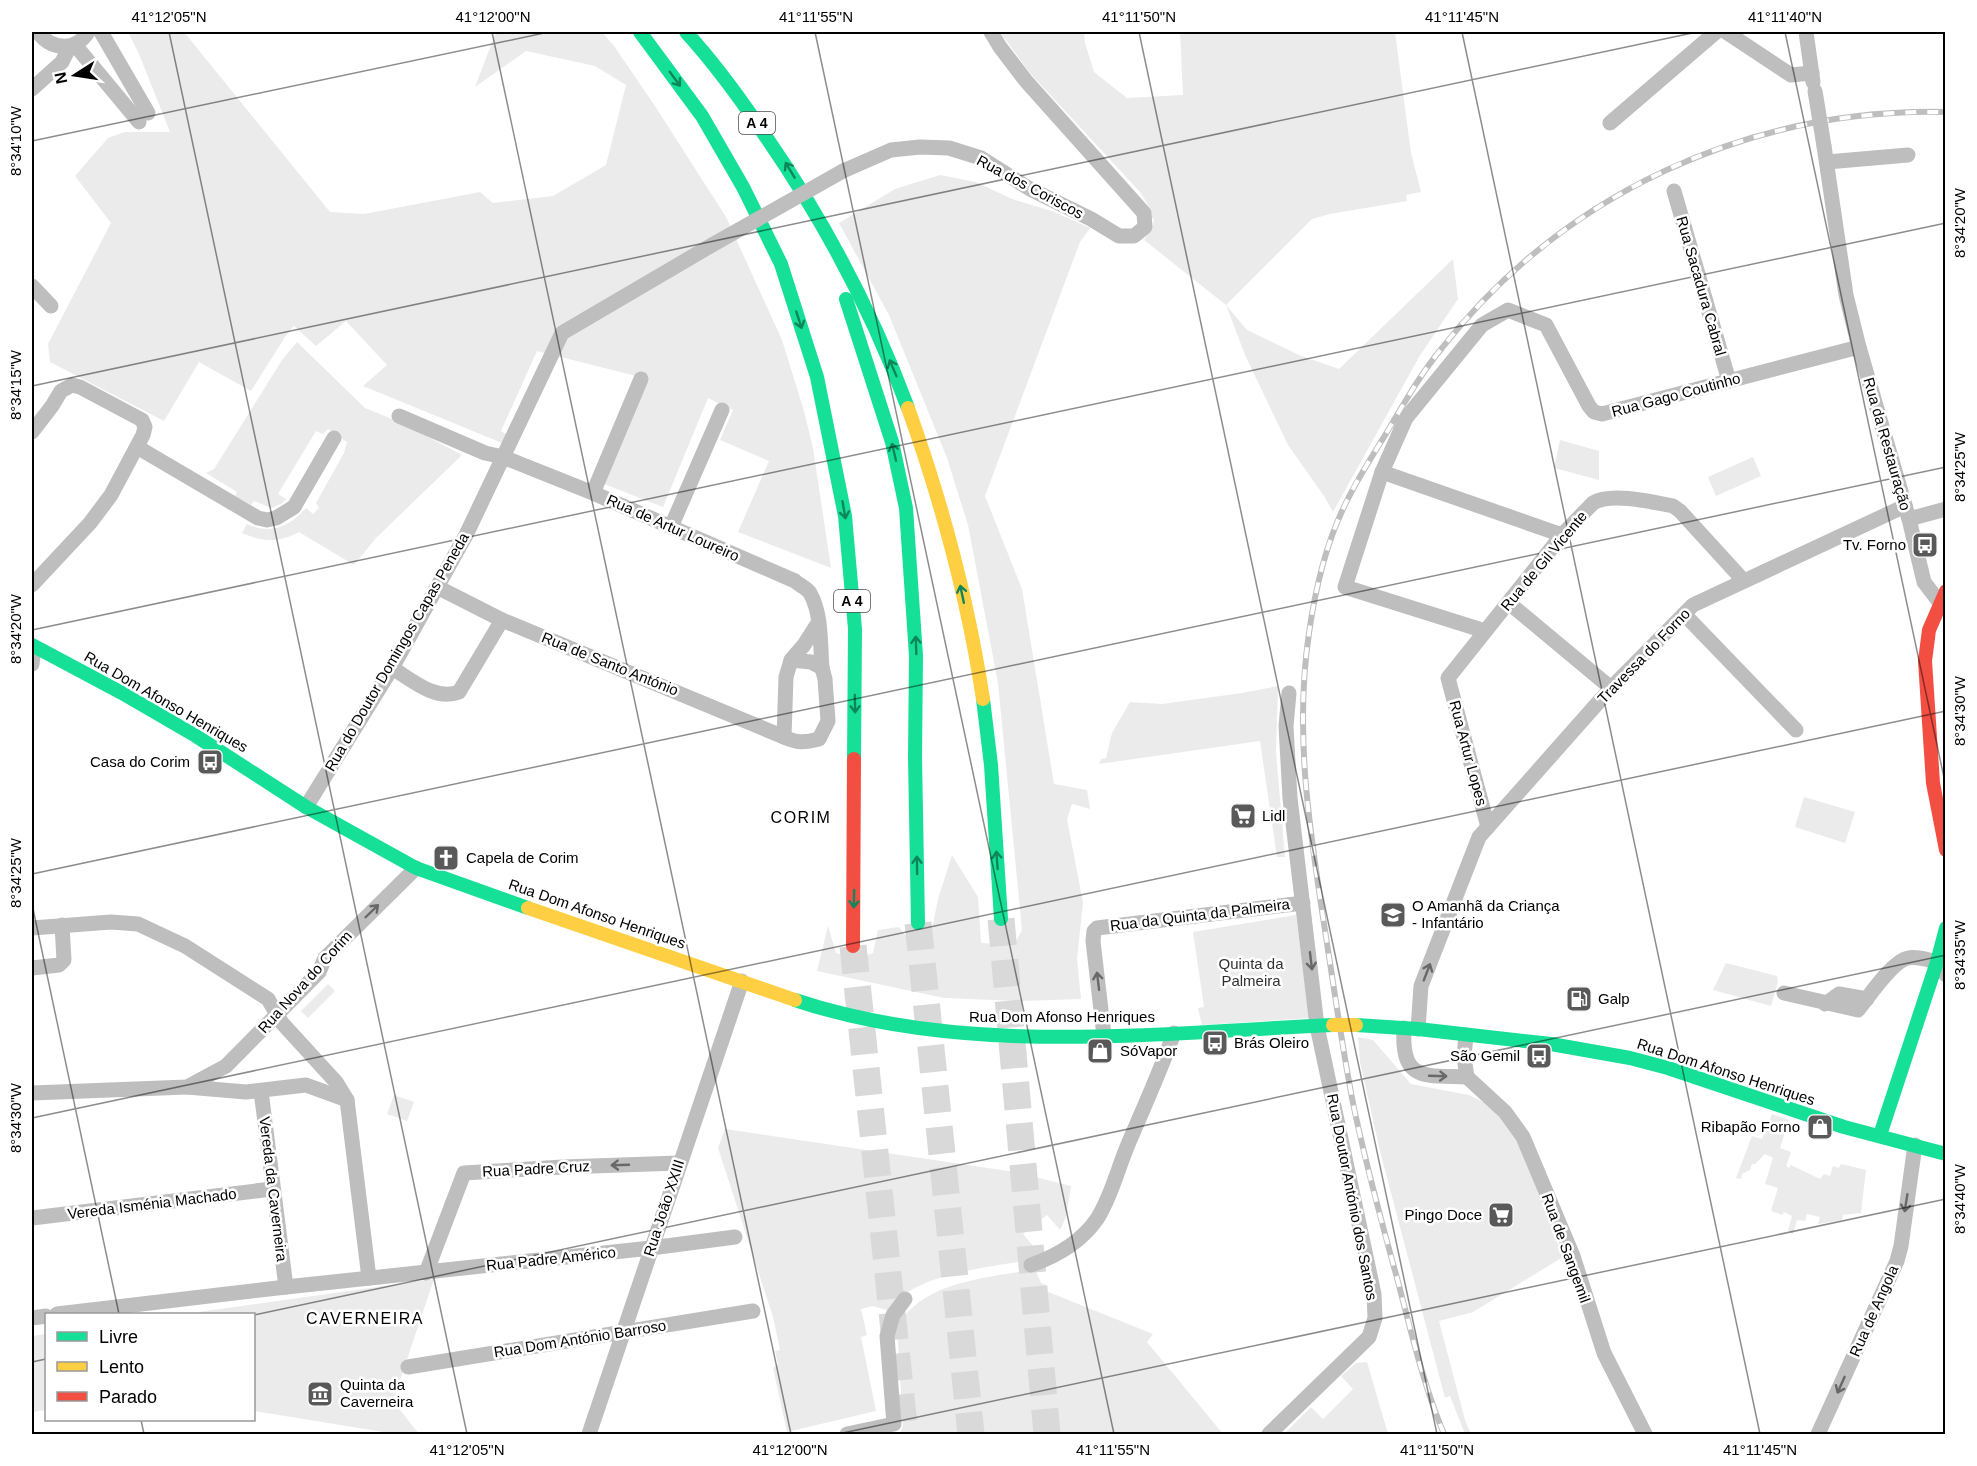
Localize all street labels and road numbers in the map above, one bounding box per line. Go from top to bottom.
road number: A 4 [739,112,775,134]
street label: Rua dos Coriscos [974,151,1086,222]
street label: Rua Sacadura Cabral [1673,214,1730,358]
street label: Rua Gago Coutinho [1610,369,1742,420]
street label: Rua da Restauração [1860,375,1915,512]
street label: Rua de Artur Loureiro [604,491,742,564]
street label: Rua de Gil Vicente [1497,507,1590,614]
street label: Rua do Doutor Domingos Capas Peneda [321,529,472,774]
road number: A 4 [834,590,870,612]
street label: Travessa do Forno [1594,605,1693,707]
street label: Rua de Santo António [539,628,681,699]
street label: Rua Dom Afonso Henriques [81,648,251,755]
street label: Rua Artur Lopes [1446,698,1491,807]
street label: Rua Dom Afonso Henriques [506,875,688,952]
street label: Rua da Quinta da Palmeira [1109,895,1291,934]
street label: Rua Nova do Corim [254,927,355,1036]
street label: Rua Dom Afonso Henriques [969,1008,1155,1025]
street label: Rua Dom Afonso Henriques [1635,1035,1817,1108]
street label: Rua Doutor António dos Santos [1324,1092,1381,1302]
street label: Vereda da Caverneira [256,1115,291,1263]
street label: Rua Padre Cruz [482,1157,590,1180]
street label: Rua João XXIII [640,1157,687,1258]
street label: Vereda Isménia Machado [66,1185,237,1222]
street label: Rua de Sangemil [1539,1191,1594,1305]
street label: Rua Padre Américo [485,1243,617,1274]
street label: Rua de Angola [1846,1262,1902,1359]
street label: Rua Dom António Barroso [493,1316,667,1361]

